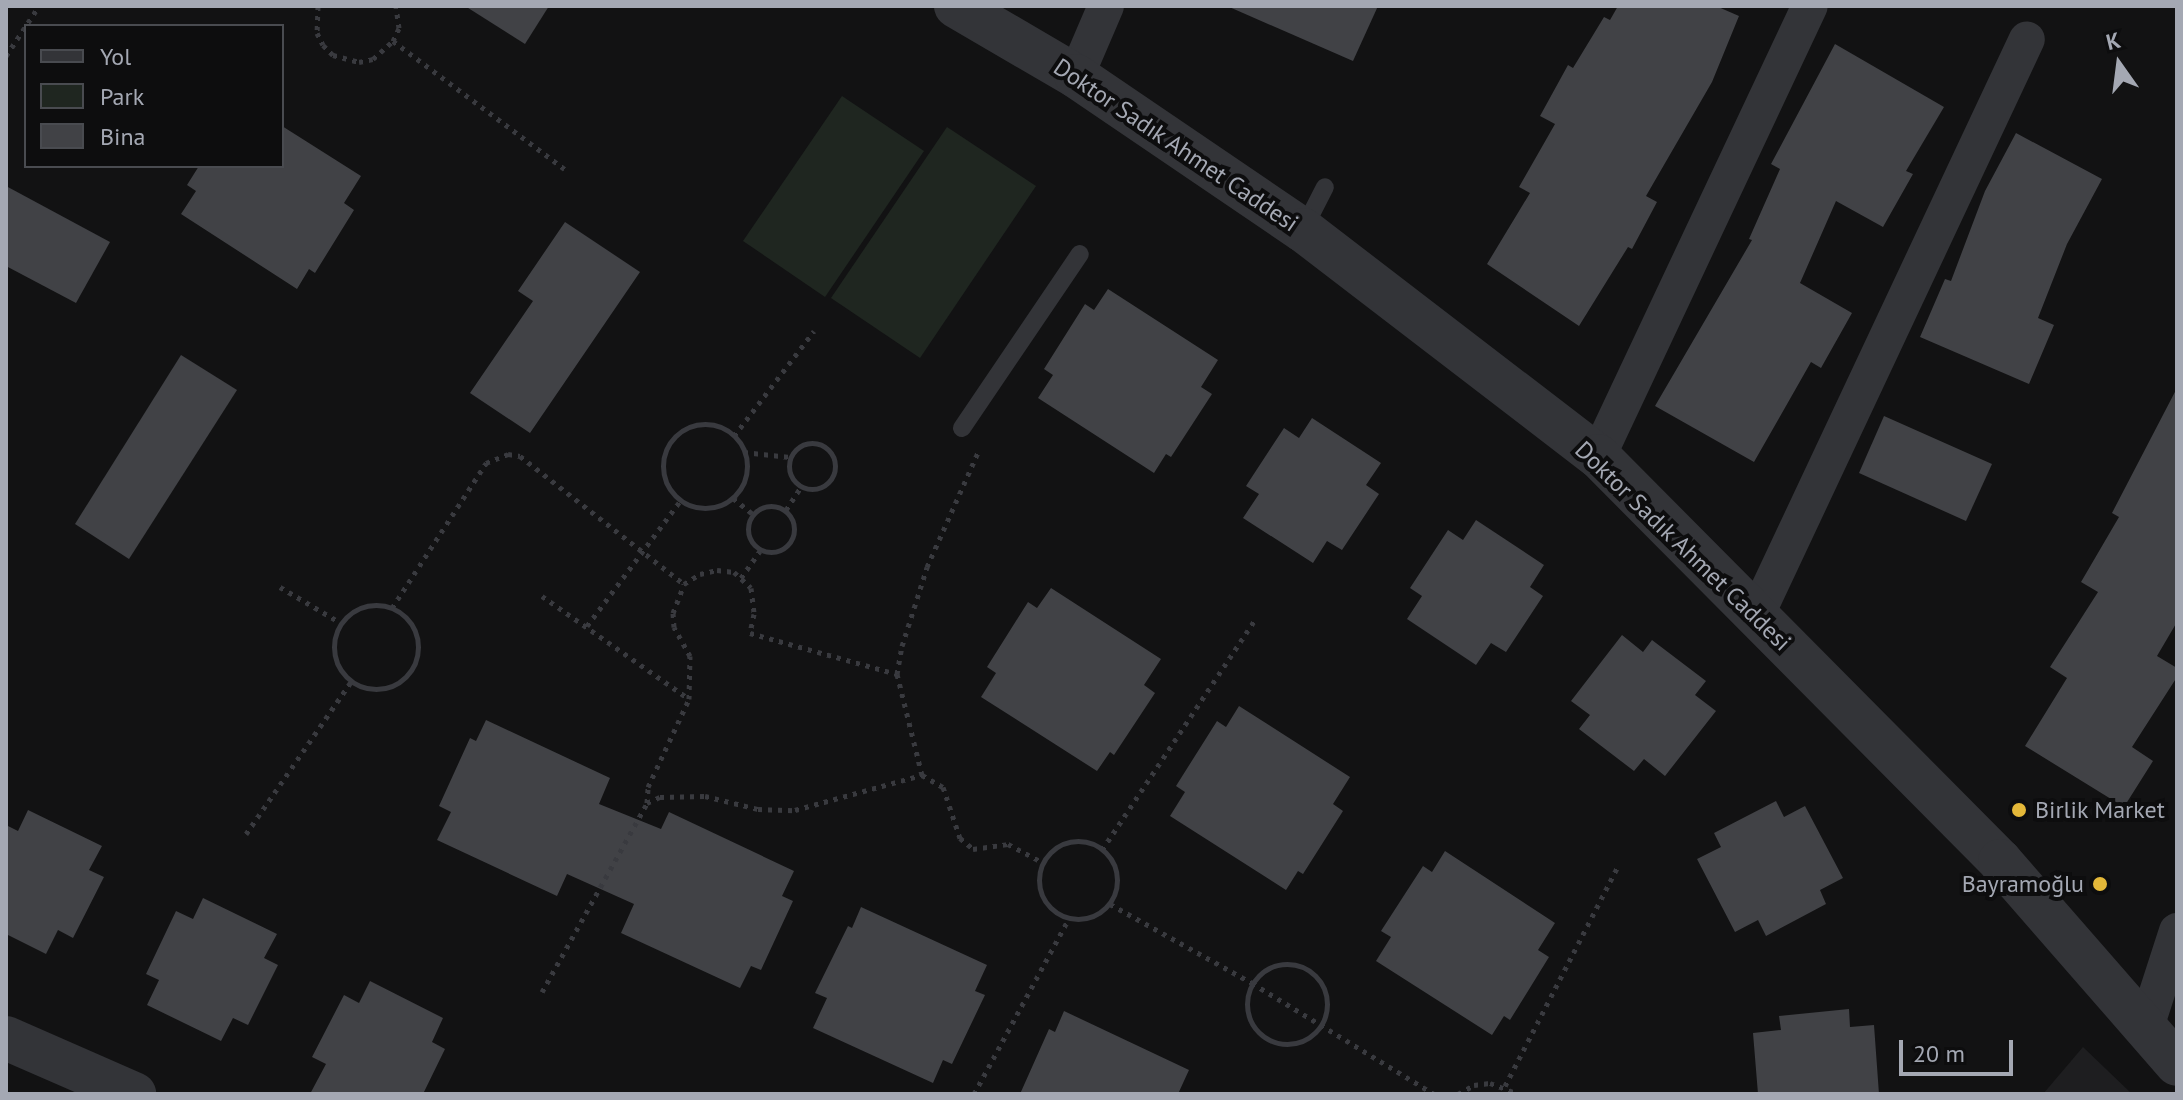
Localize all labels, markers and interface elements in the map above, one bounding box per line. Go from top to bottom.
legend [24,24,284,168]
north arrow [2079,24,2159,104]
text: K [2103,25,2123,56]
text: Yol [100,41,131,72]
street label: Doktor Sadık Ahmet Caddesi [1048,52,1304,238]
text: Park [100,81,144,112]
text: Bina [100,121,145,152]
street label: Doktor Sadık Ahmet Caddesi [1569,435,1797,657]
place label: Birlik Market [2035,796,2166,824]
marker: Birlik Market [2010,801,2028,819]
place label: Bayramoğlu [1962,870,2084,898]
marker: Bayramoğlu [2091,875,2109,893]
scale bar [1903,1024,2017,1074]
text: 20 m [1913,1038,1965,1069]

